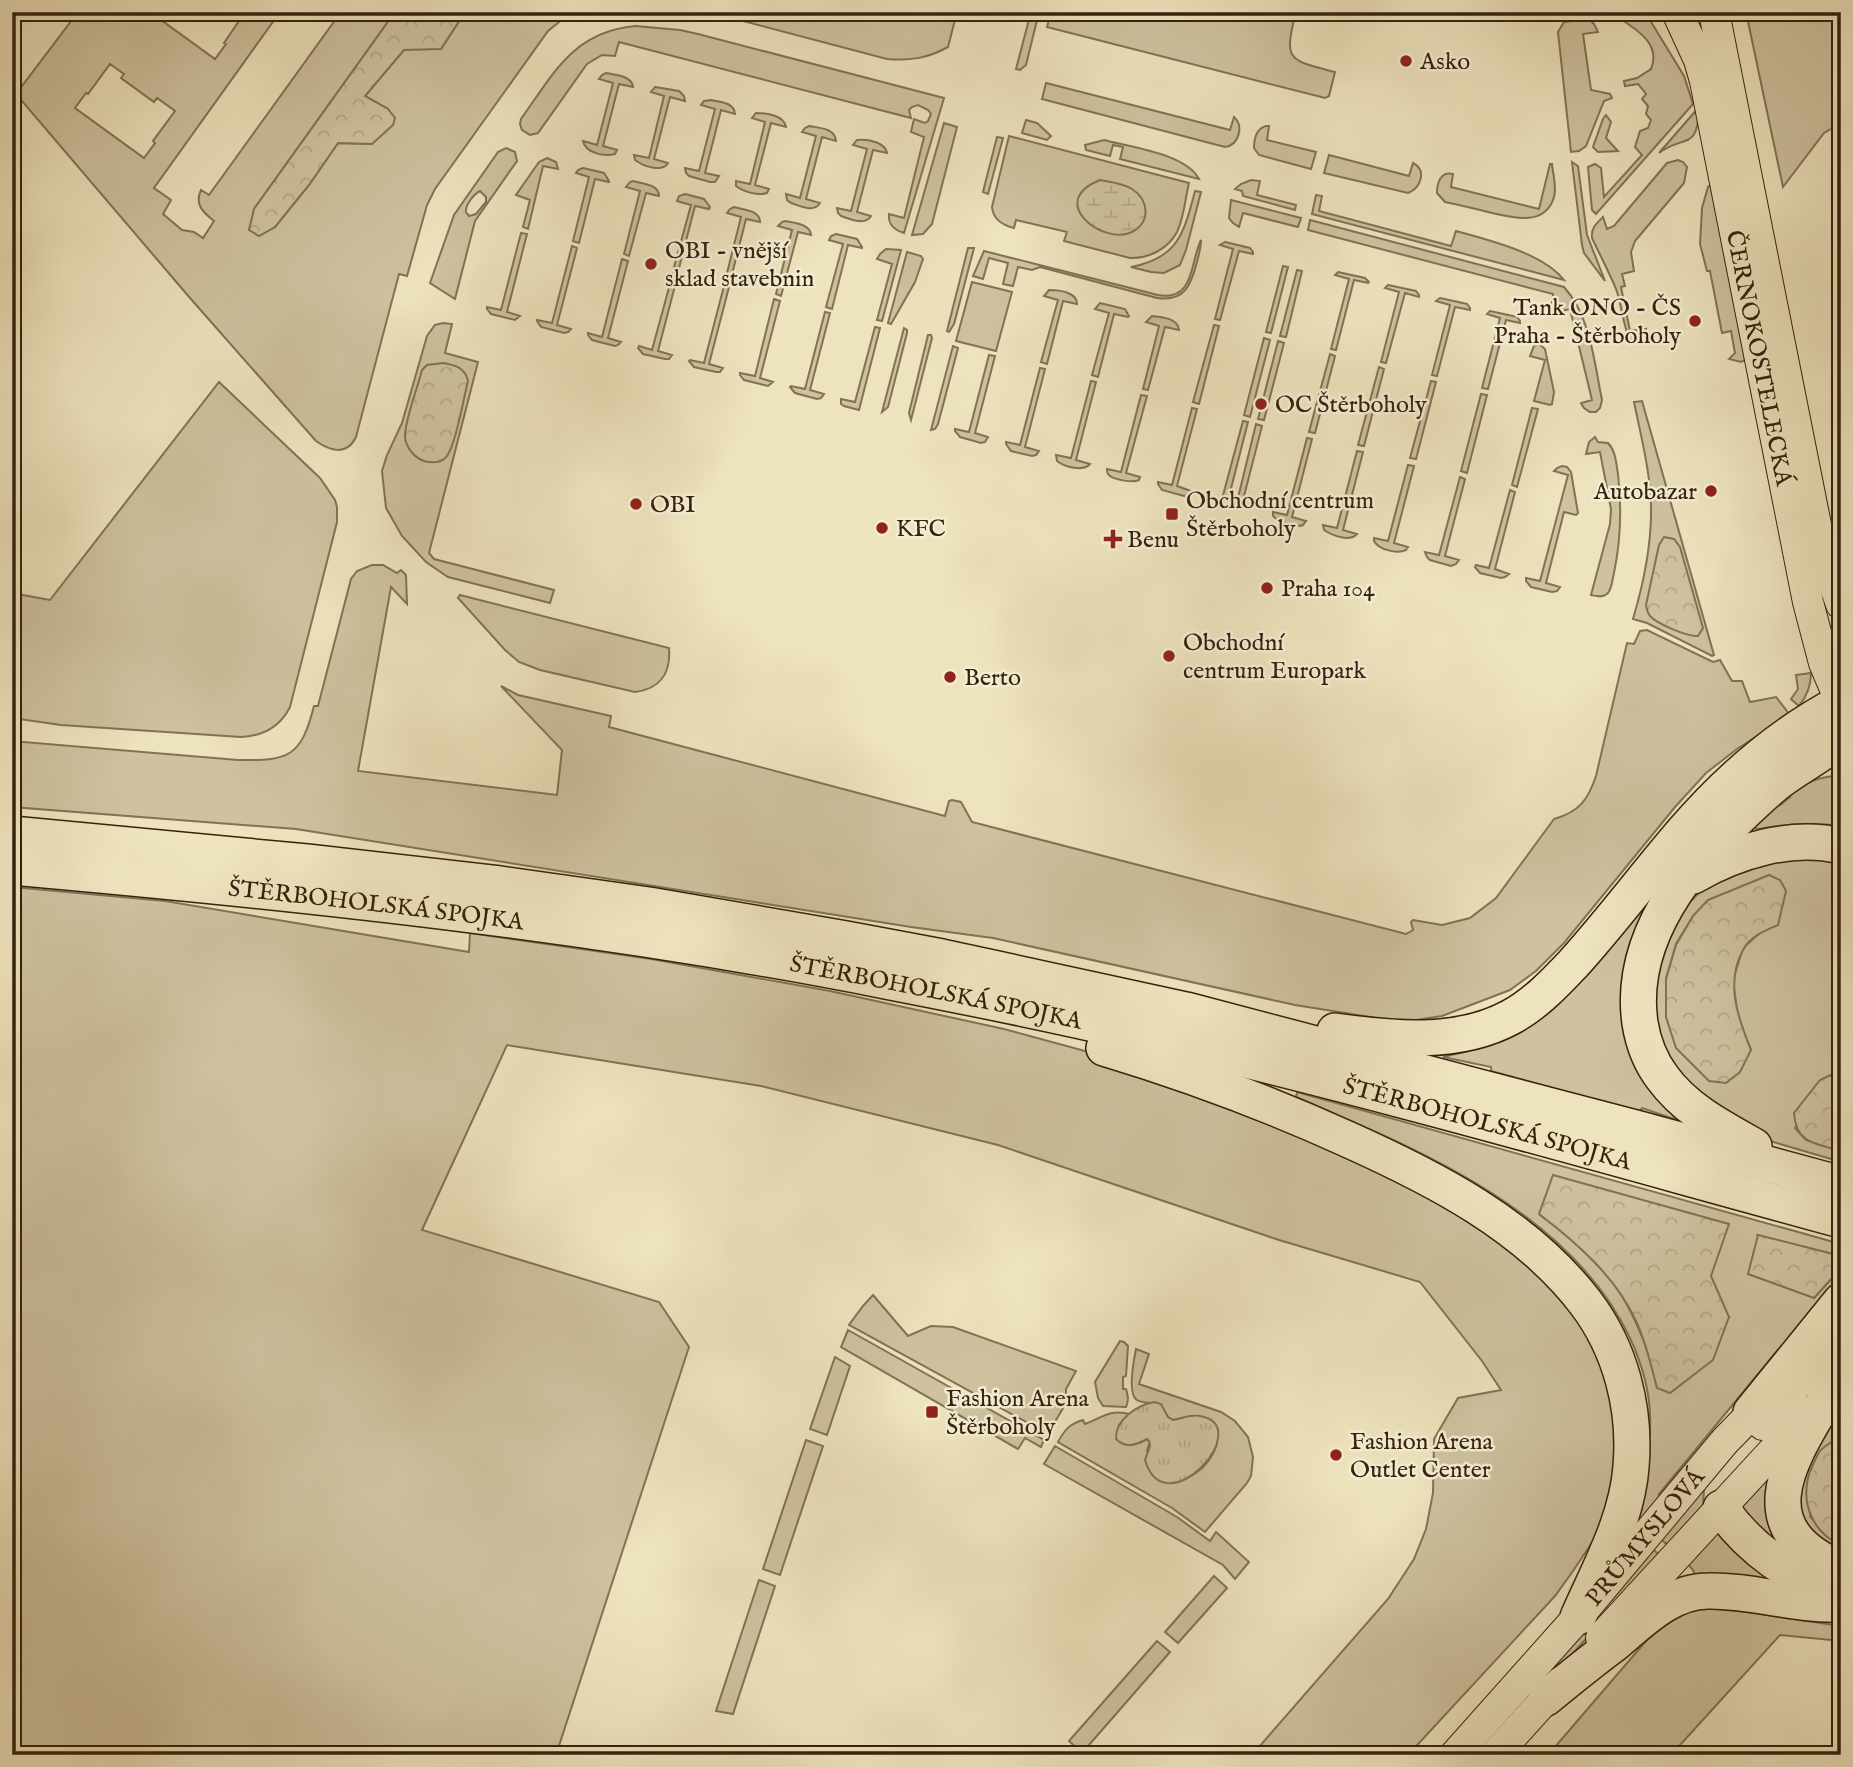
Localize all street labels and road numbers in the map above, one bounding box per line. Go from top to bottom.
street label: ČERNOKOSTELECKÁ [1718,228,1799,489]
street label: ŠTĚRBOHOLSKÁ SPOJKA [227,873,526,939]
street label: ŠTĚRBOHOLSKÁ SPOJKA [787,949,1086,1038]
street label: ŠTĚRBOHOLSKÁ SPOJKA [1339,1071,1635,1179]
street label: PRŮMYSLOVÁ [1579,1462,1713,1613]

